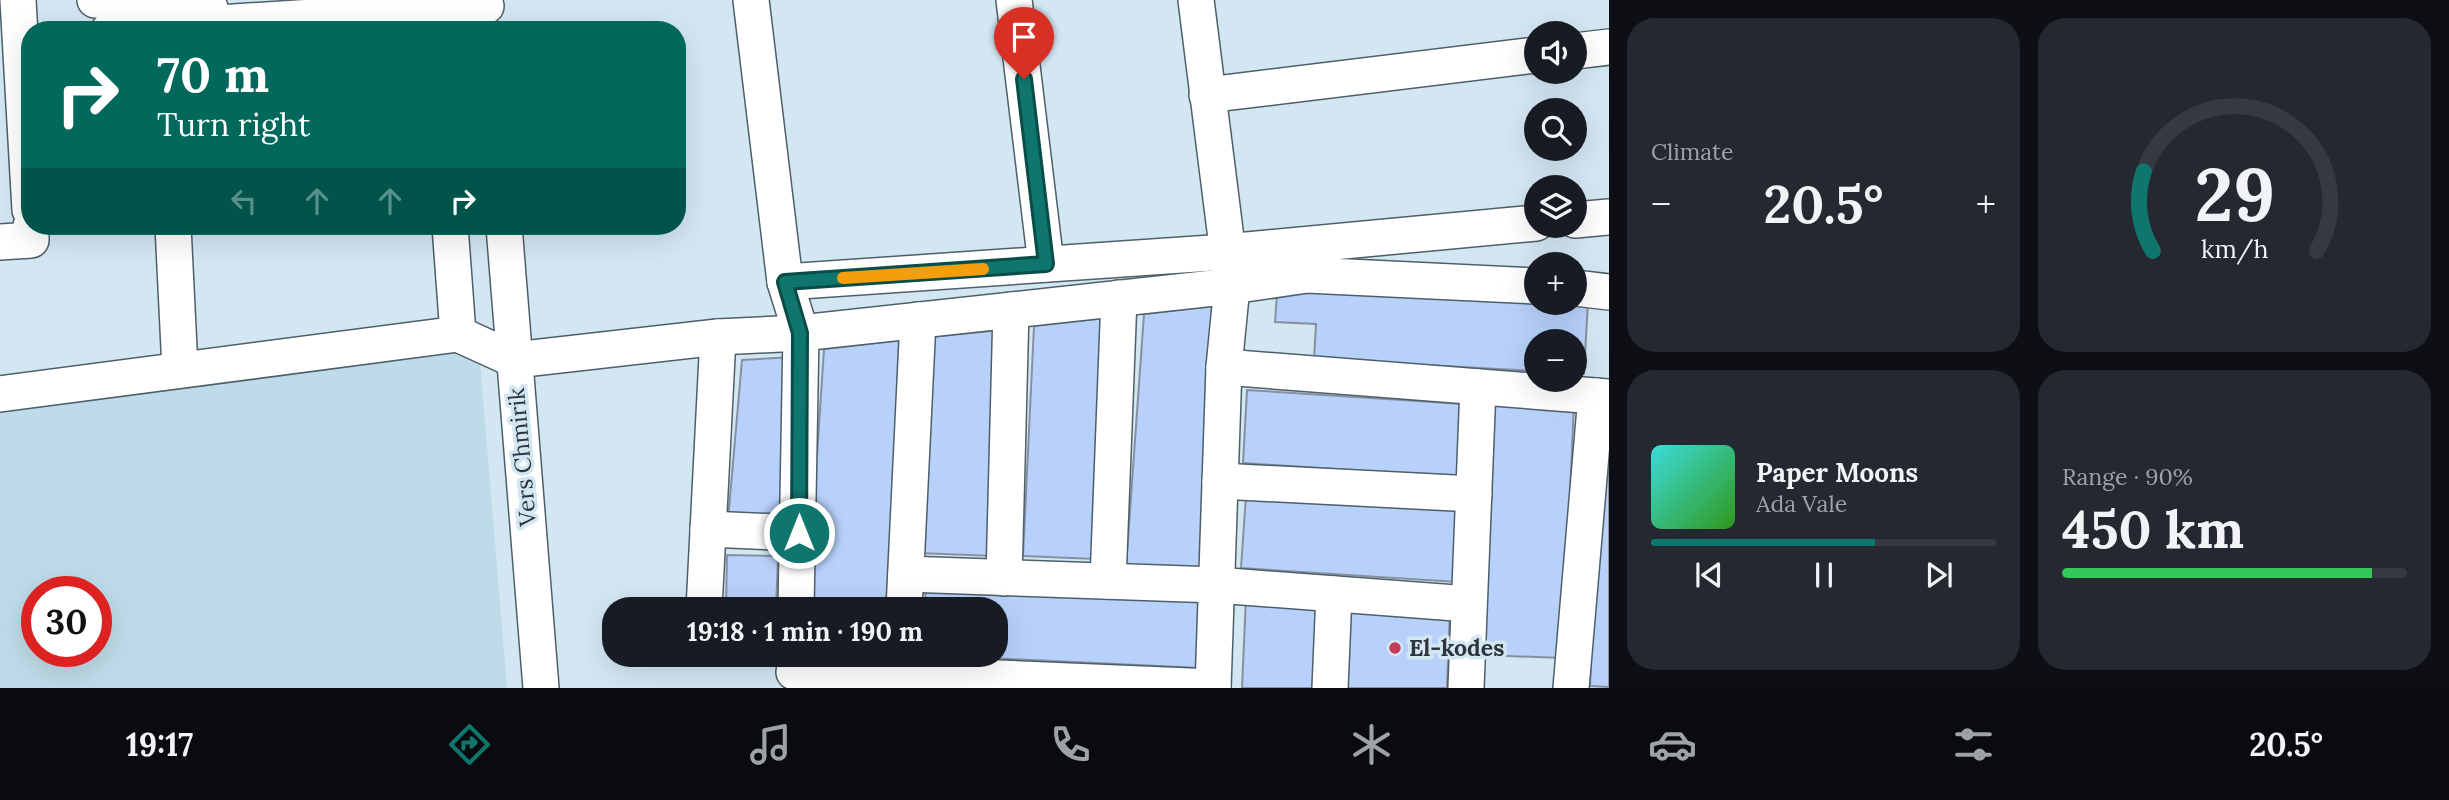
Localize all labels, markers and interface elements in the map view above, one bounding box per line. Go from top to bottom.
pin [994,7,1054,79]
icon: arrive [1005,18,1043,56]
map controls [1524,21,1587,392]
button: sound [1524,21,1587,84]
text: 70 m [157,43,269,105]
icon: right [42,49,133,140]
button: search [1524,98,1587,161]
text: Turn right [157,104,310,145]
text: Climate [1651,137,1733,166]
text: 29 [2194,148,2275,241]
text: 20.5° [1764,171,1883,237]
button: layers [1524,175,1587,238]
text: − [1651,180,1671,228]
text: + [1976,180,1996,228]
icon: left [225,182,263,220]
icon: ahead [298,182,336,220]
icon: ahead [371,182,409,220]
icon: right [444,182,482,220]
text: km/h [2201,233,2268,265]
button: + [1524,252,1587,315]
button: − [1524,329,1587,392]
street label: Vers Chmirik [501,386,542,528]
text: Paper Moons [1756,456,1918,489]
text: Range · 90% [2062,462,2193,491]
text: Ada Vale [1756,489,1847,518]
position arrow [762,496,836,570]
text: 450 km [2062,496,2244,562]
icon: previous [1690,556,1728,594]
icon: pause [1805,556,1843,594]
icon: next [1920,556,1958,594]
speed limit sign: 30 [21,576,112,667]
text: 19:18 · 1 min · 190 m [687,615,923,648]
place label: El-kodes [1409,633,1504,662]
marker: El-kodes [1387,640,1403,656]
icon: directions [445,720,494,769]
icon: music [746,720,795,769]
icon: phone [1046,720,1095,769]
icon: climate [1347,720,1396,769]
icon: car [1648,720,1697,769]
icon: filters [1949,720,1998,769]
text: 19:17 [126,724,193,765]
text: 20.5° [2249,724,2323,765]

